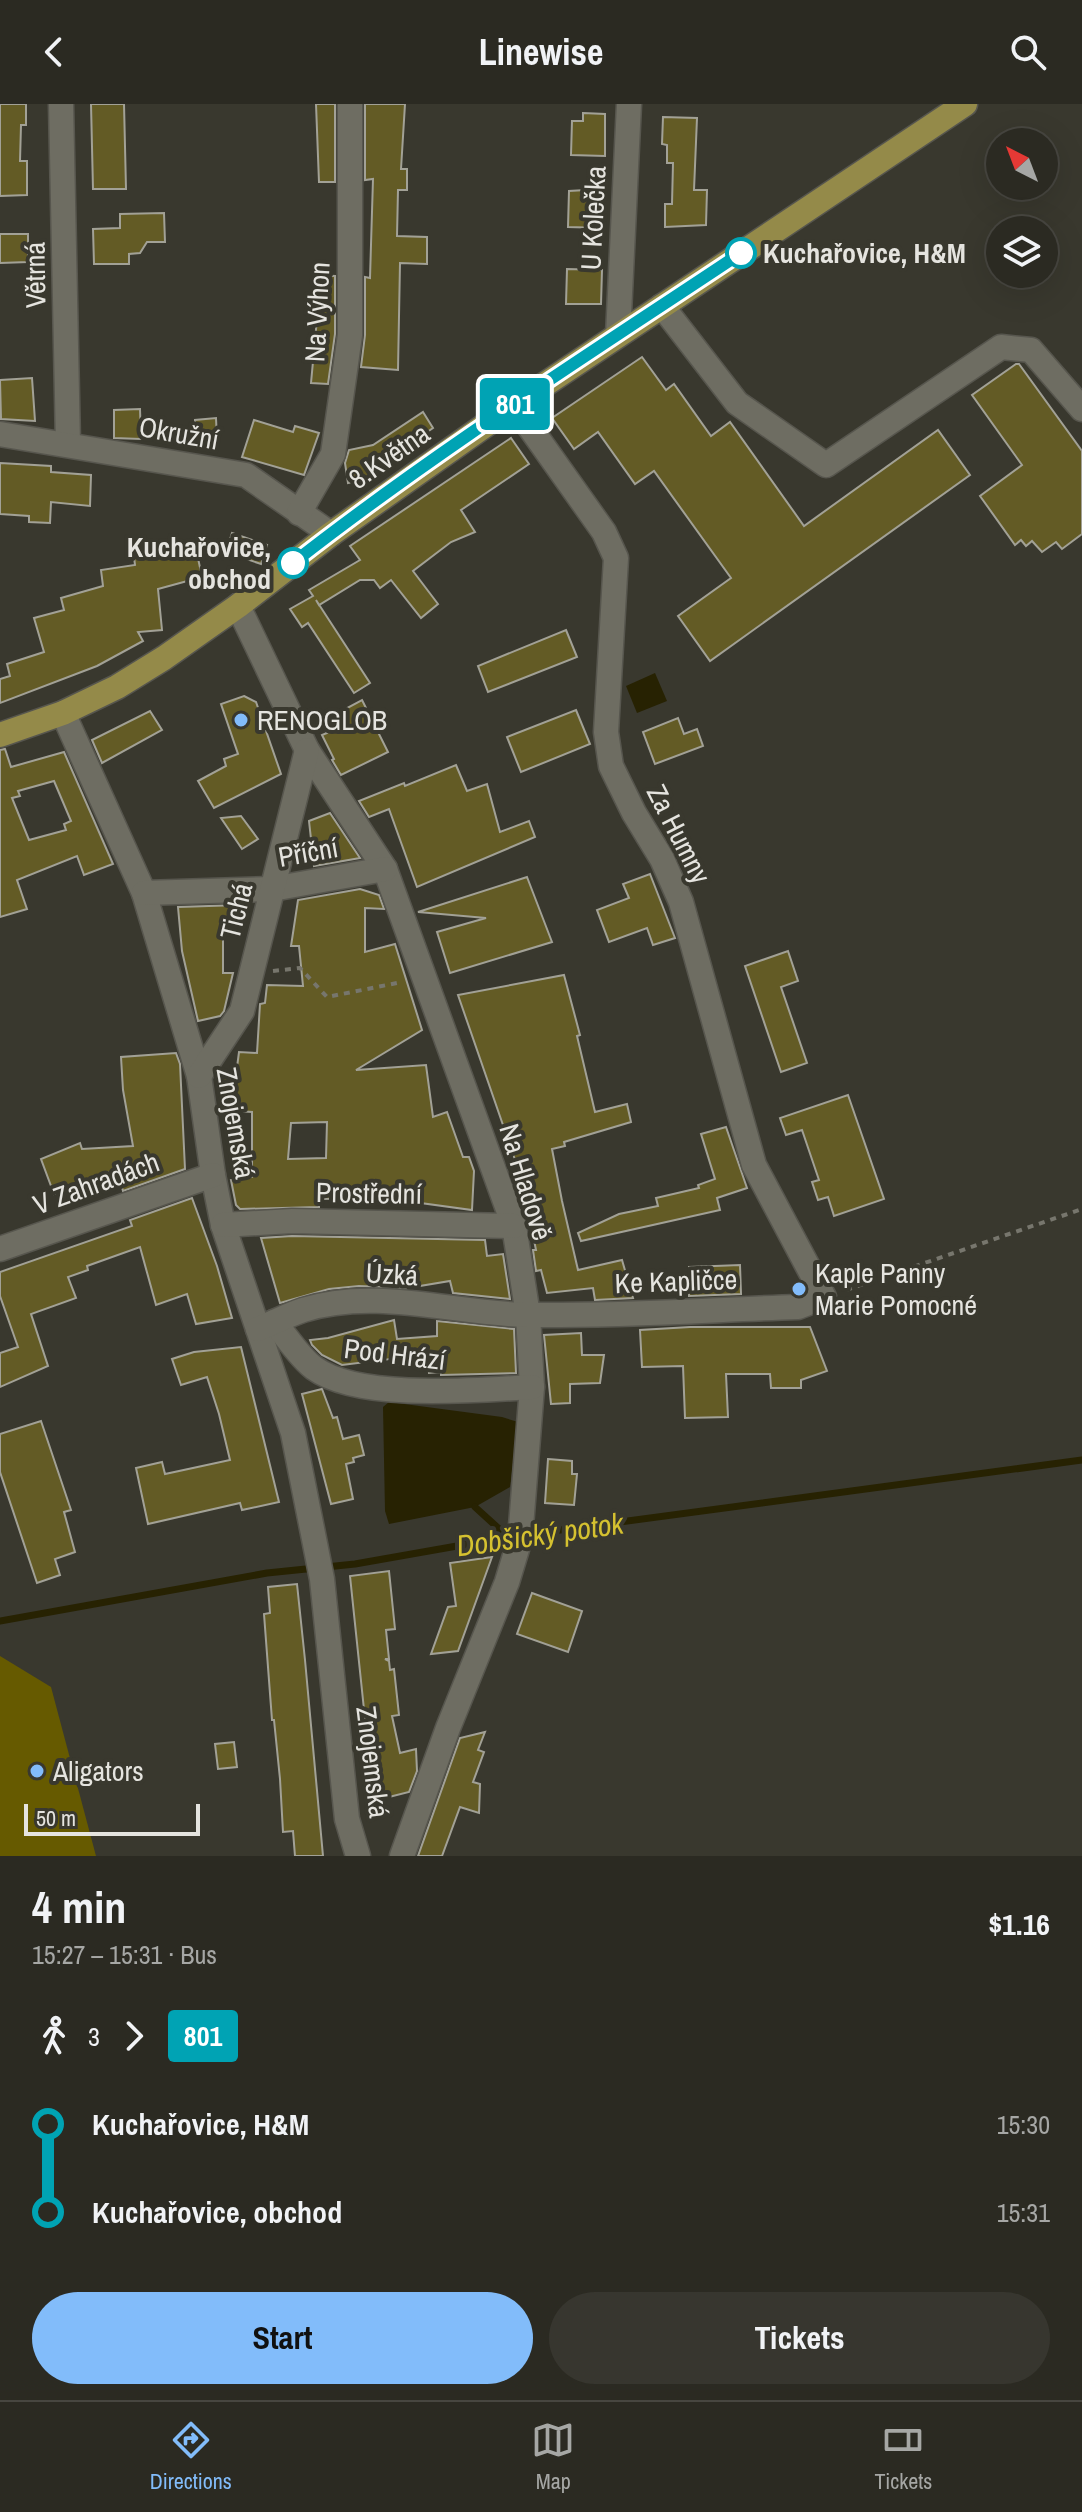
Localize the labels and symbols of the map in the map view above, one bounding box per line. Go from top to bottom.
north arrow [986,128,1058,200]
street label: U Kolečka [571,165,615,271]
place label: Kuchařovice, H&M [763,234,966,272]
marker: Kuchařovice, H&M [726,238,756,268]
street label: Větrná [15,241,55,309]
street label: Na Výhon [295,261,339,363]
line badge: 801 [469,378,561,430]
street label: Okružní [136,407,222,459]
street label: 8.Května [341,414,437,498]
place label: Kuchařovice, obchod [127,528,271,598]
marker: Kuchařovice, obchod [278,548,308,578]
place label: RENOGLOB [257,701,387,739]
marker: RENOGLOB [232,711,250,729]
street label: Za Humny [638,778,720,890]
street label: Příční [275,828,341,876]
street label: Tichá [211,879,261,943]
street label: Znojemská [208,1064,265,1182]
street label: Na Hladově [490,1119,562,1245]
street label: V Zahradách [28,1143,164,1223]
street label: Prostřední [316,1173,423,1213]
street label: Úzká [365,1254,419,1294]
place label: Kaple Panny Marie Pomocné [815,1254,977,1324]
street label: Ke Kapličce [614,1260,738,1302]
marker: Kaple Panny Marie Pomocné [790,1280,808,1298]
street label: Pod Hrází [342,1329,449,1379]
water label: Dobšický potok [454,1502,628,1566]
street label: Znojemská [347,1704,399,1820]
place label: Aligators [52,1752,144,1790]
marker: Aligators [28,1762,46,1780]
scale bar [24,1800,200,1836]

